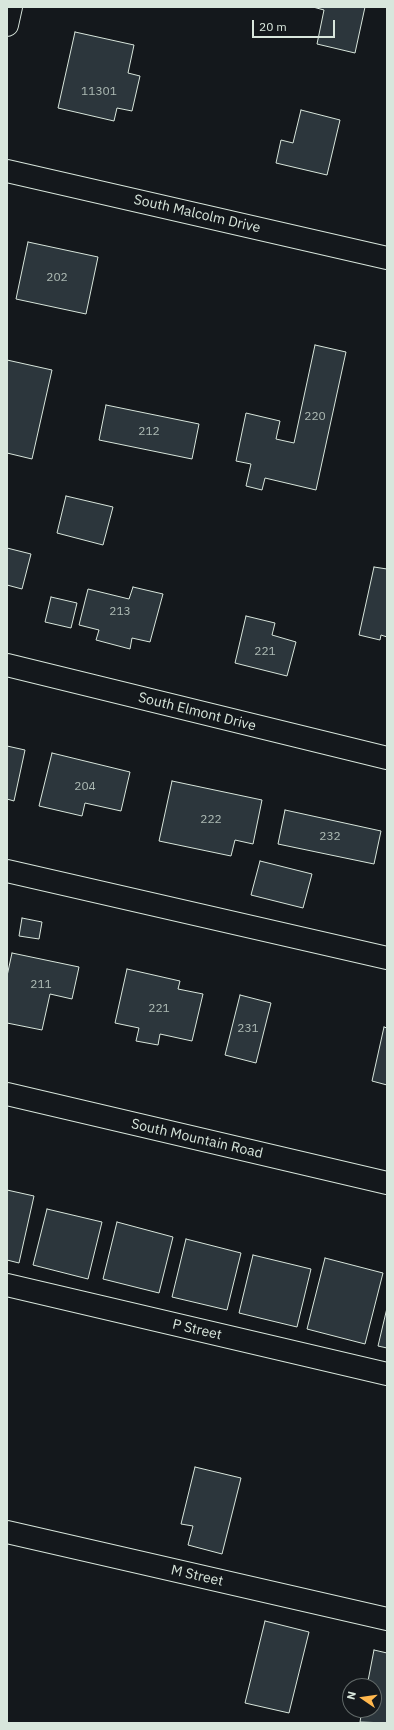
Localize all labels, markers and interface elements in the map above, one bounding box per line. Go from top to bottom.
scale bar [254,12,337,38]
text: 20 m [259,19,287,34]
house number: 11301 [81,85,117,99]
street label: South Malcolm Drive [132,191,262,237]
house number: 202 [46,271,68,285]
house number: 220 [304,410,326,424]
house number: 212 [138,425,160,439]
house number: 213 [109,605,131,619]
house number: 221 [254,645,276,659]
street label: South Elmont Drive [136,689,258,735]
house number: 204 [74,780,96,794]
house number: 222 [200,813,222,827]
house number: 232 [319,830,341,844]
house number: 211 [30,978,52,992]
house number: 221 [148,1002,170,1016]
house number: 231 [237,1022,259,1036]
street label: South Mountain Road [130,1116,264,1162]
street label: P Street [171,1316,223,1344]
street label: M Street [169,1562,225,1590]
north arrow [342,1678,382,1718]
text: N [344,1690,359,1701]

